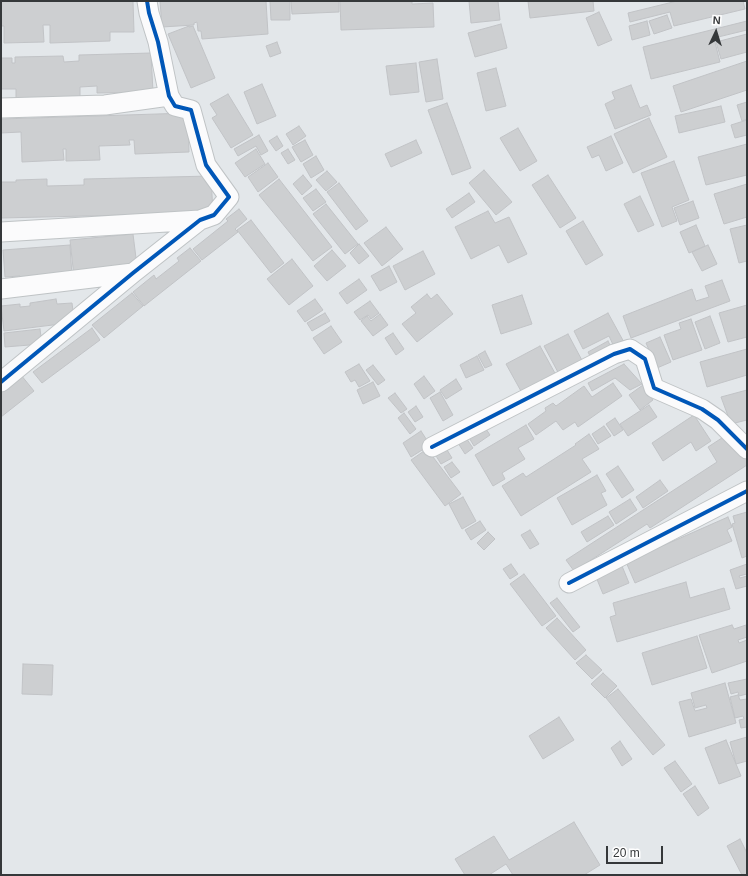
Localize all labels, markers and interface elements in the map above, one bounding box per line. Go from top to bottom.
north arrow [696,12,736,52]
text: N [712,14,721,26]
scale bar [608,838,665,864]
text: 20 m [613,846,640,860]

